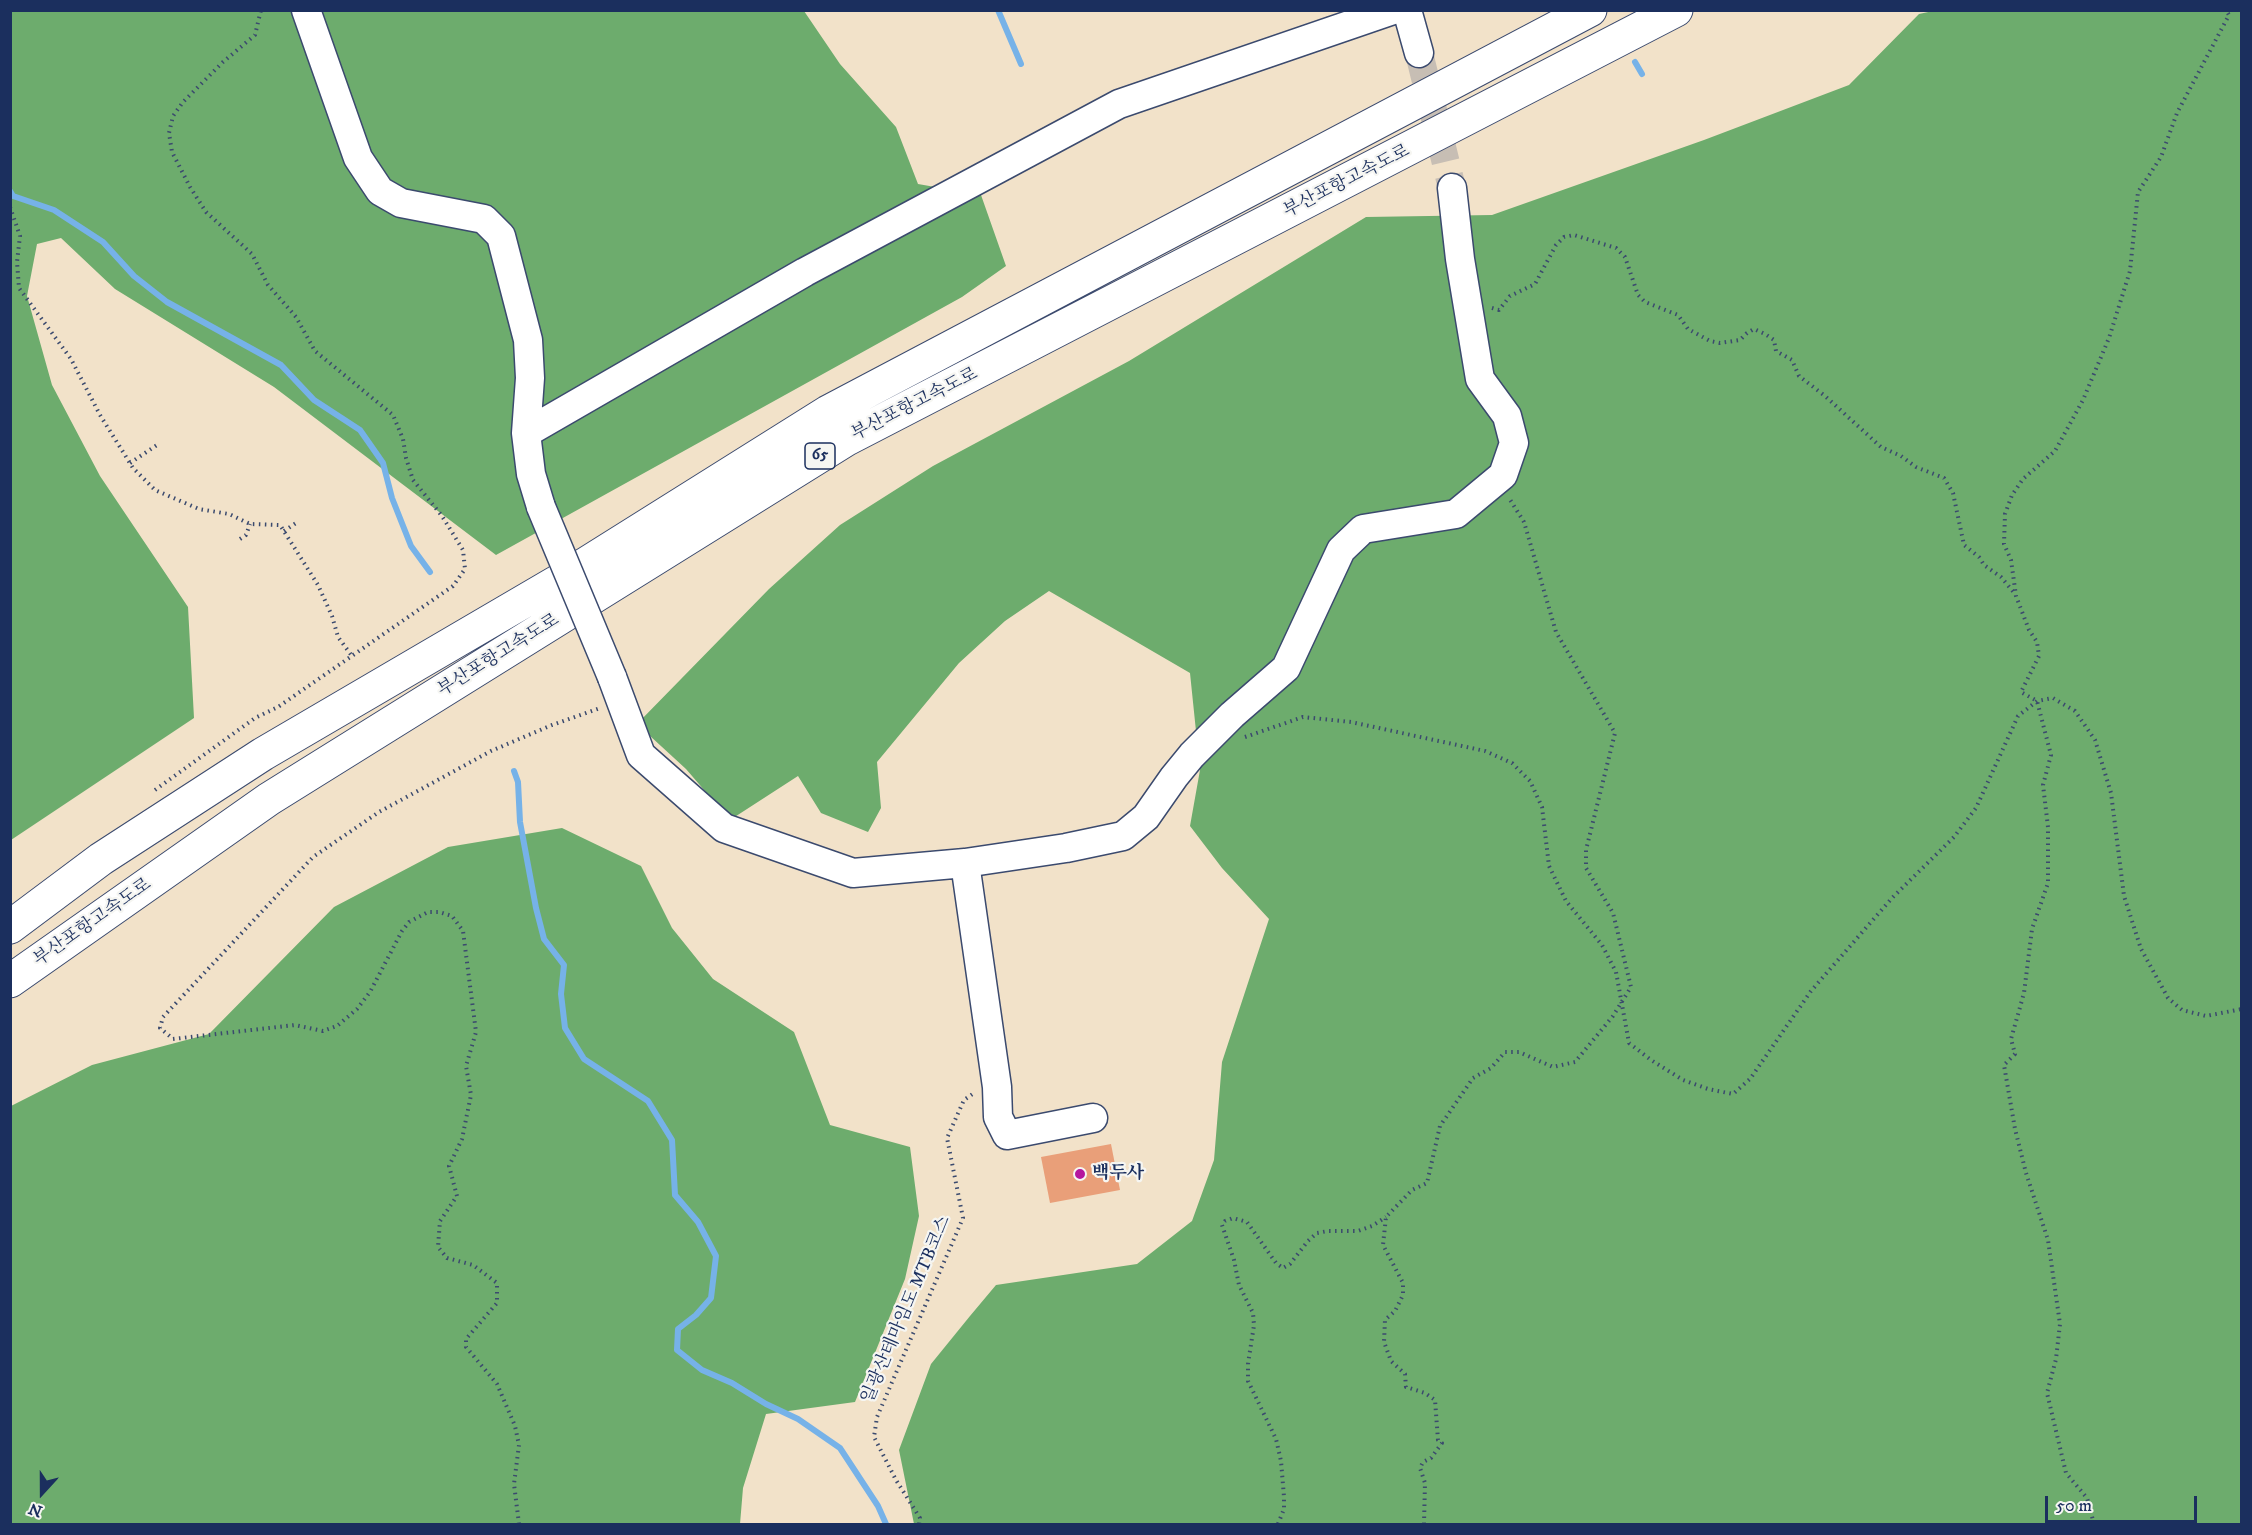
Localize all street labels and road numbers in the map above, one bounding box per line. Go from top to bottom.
street label: 부산포항고속도로 [1280,141,1414,223]
street label: 부산포항고속도로 [848,364,982,446]
road number: 65 [805,443,835,469]
street label: 부산포항고속도로 [434,610,564,702]
street label: 부산포항고속도로 [30,874,156,972]
street label: 일광산테마임도 MTB코스 [858,1213,956,1407]

